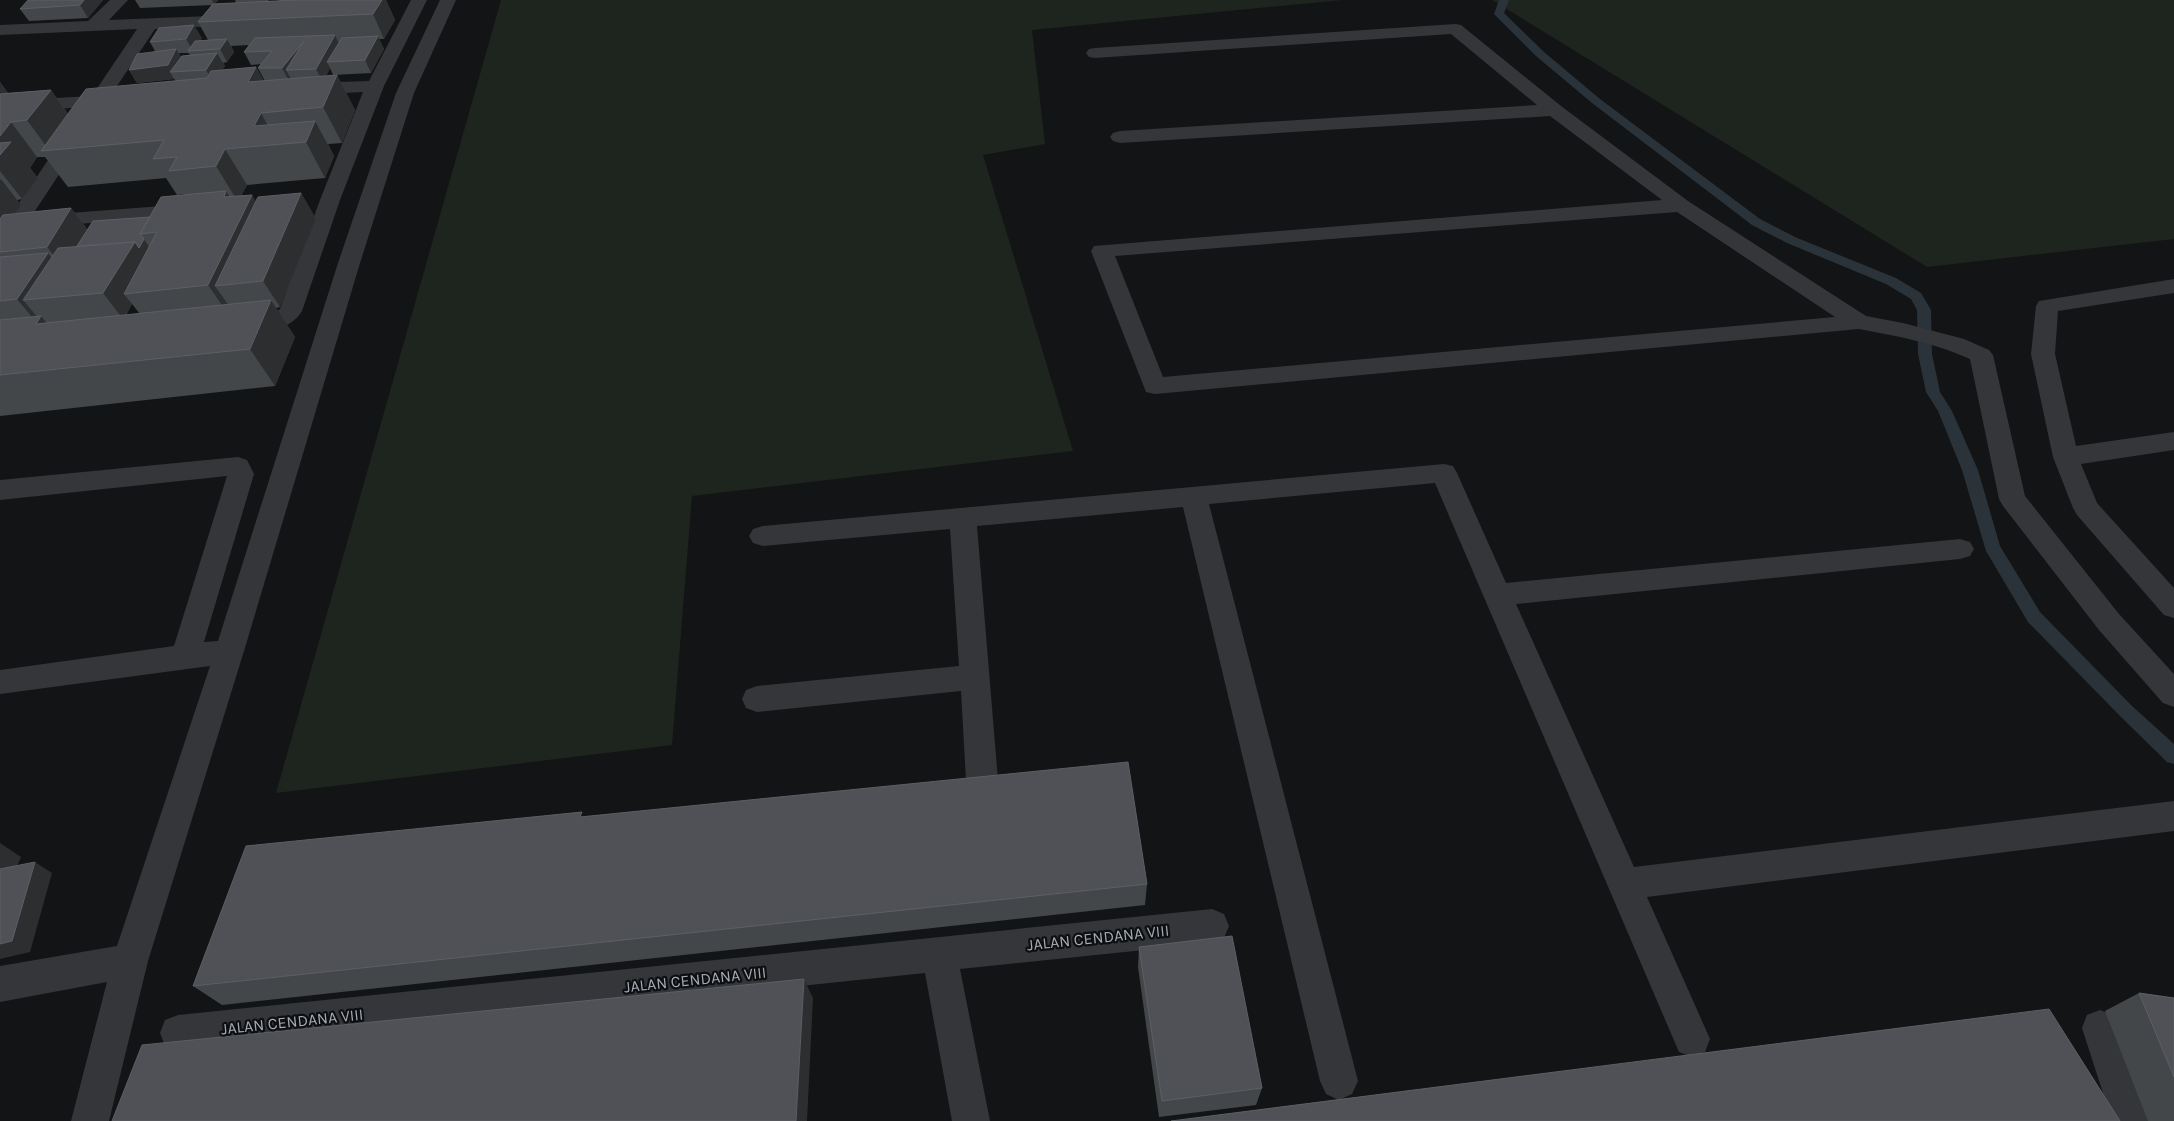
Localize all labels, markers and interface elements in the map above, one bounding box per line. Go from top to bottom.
street label: JALAN CENDANA VIII [1026,921,1170,954]
street label: JALAN CENDANA VIII [623,963,767,996]
street label: JALAN CENDANA VIII [220,1005,364,1038]

